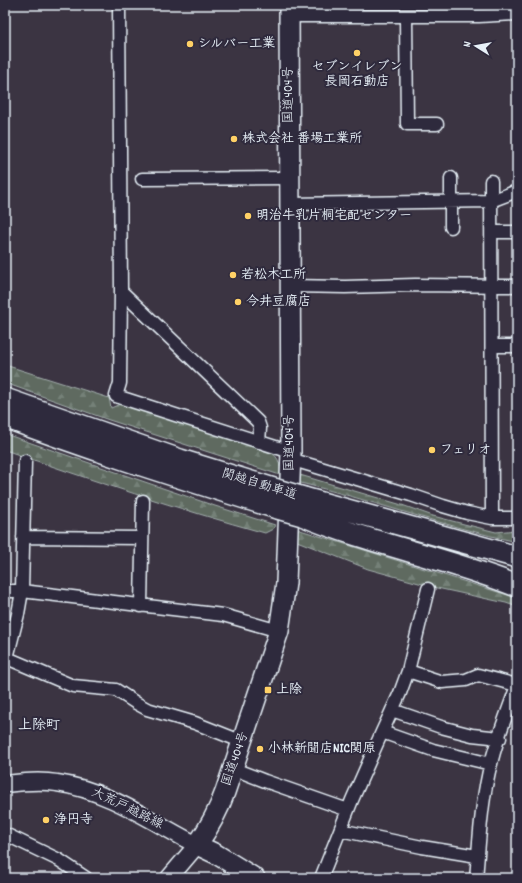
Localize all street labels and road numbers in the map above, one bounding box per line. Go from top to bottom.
street label: 国道404号 [280,67,299,123]
street label: 国道404号 [281,415,300,471]
street label: 関越自動車道 [219,465,299,505]
street label: 国道404号 [218,729,254,789]
street label: 大荒戸越路線 [88,783,167,835]

